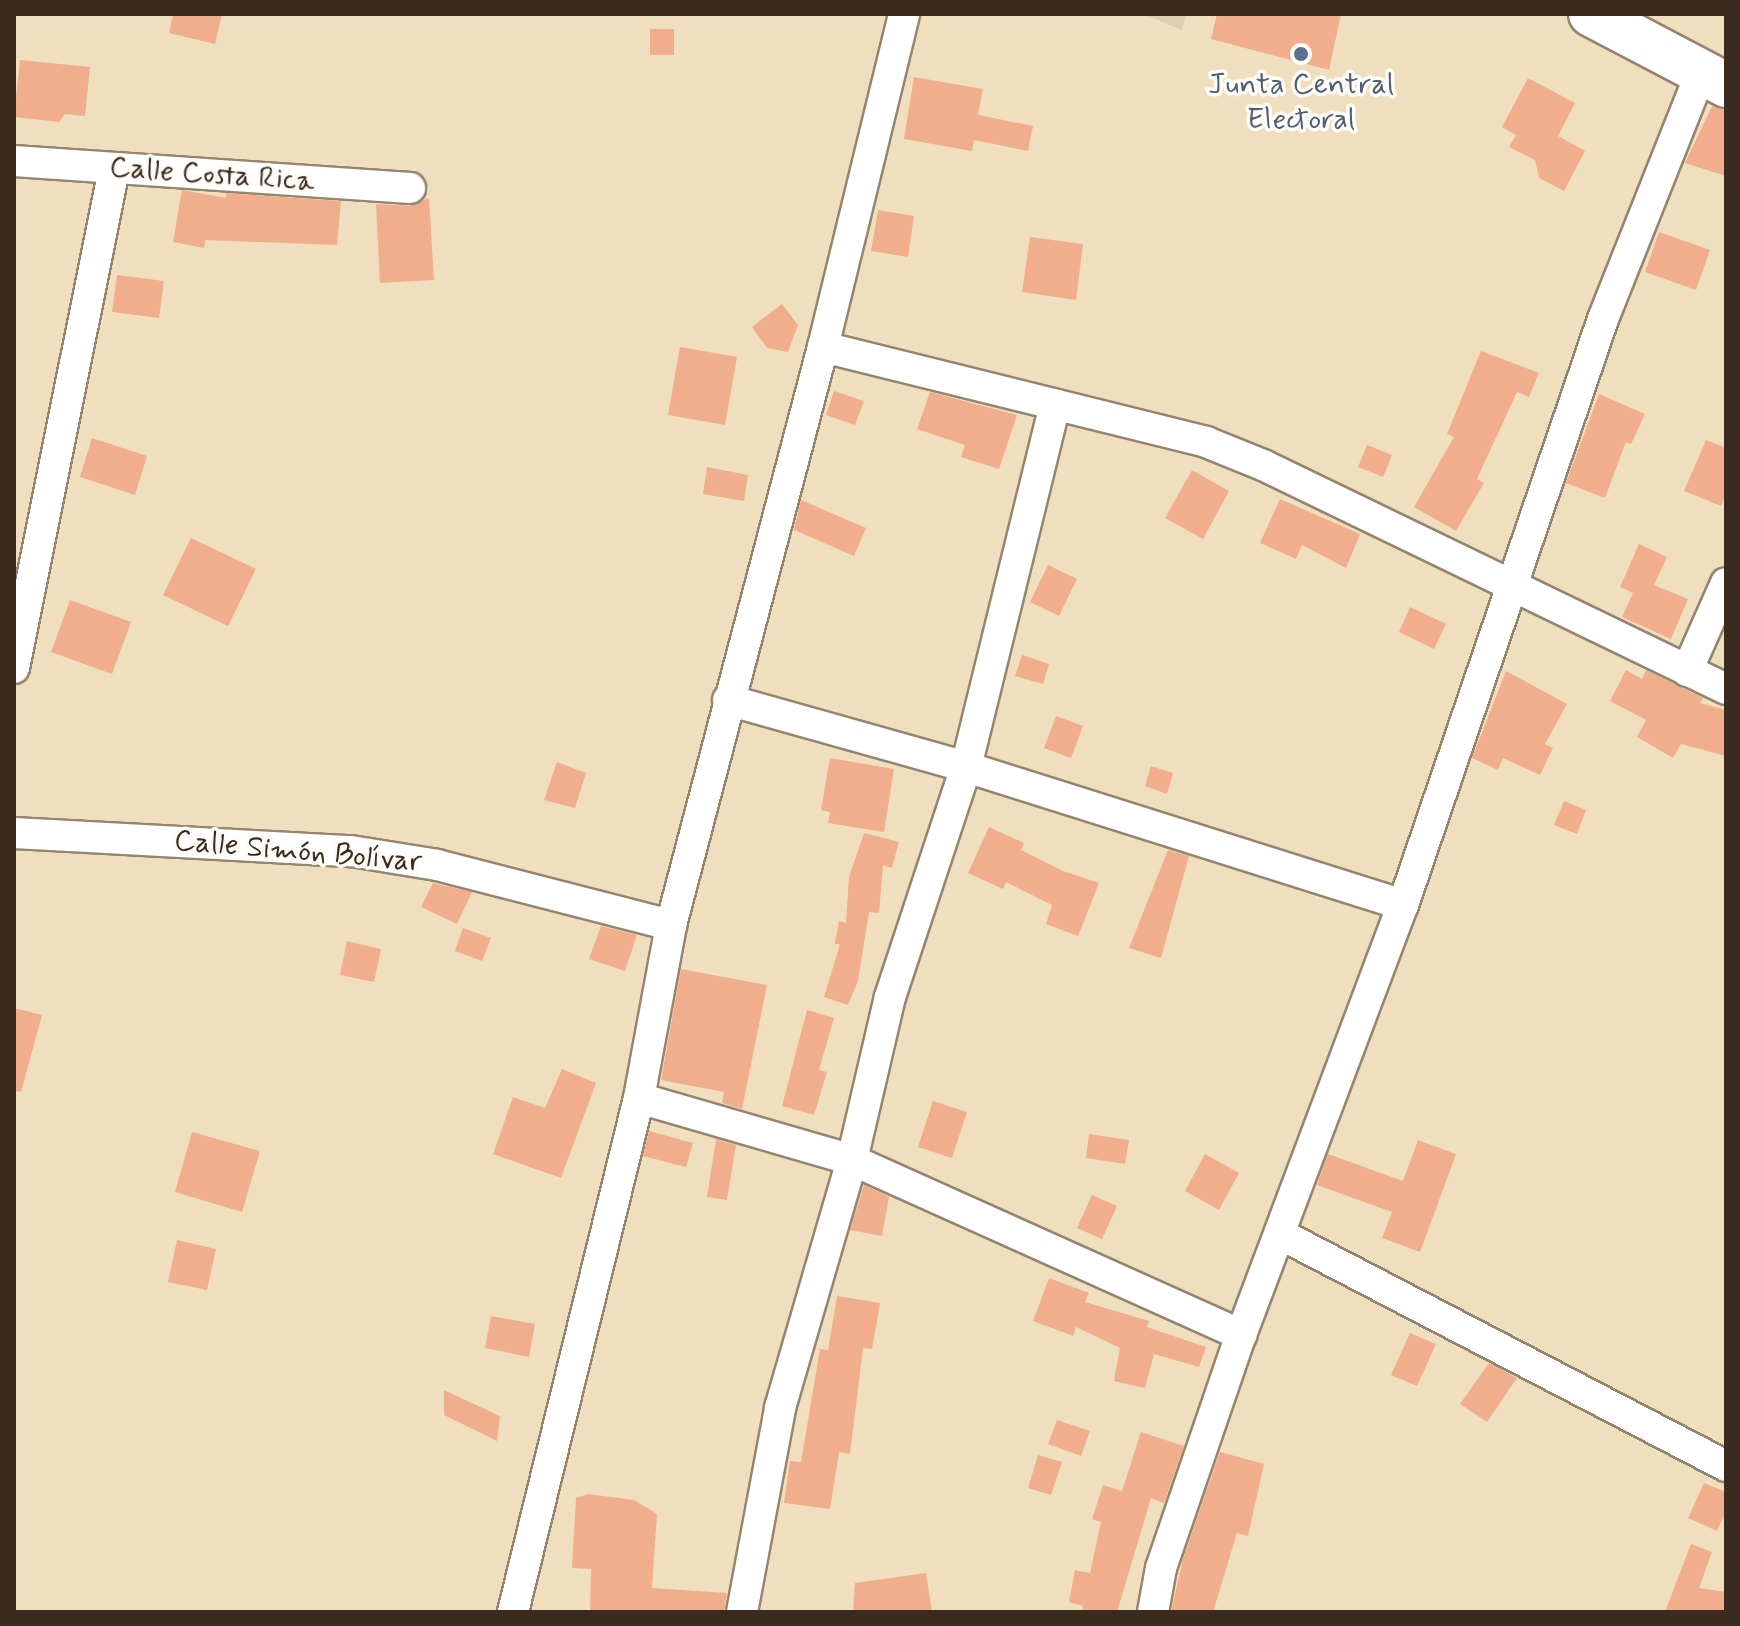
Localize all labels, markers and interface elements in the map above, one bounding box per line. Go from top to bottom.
marker: Junta Central Electoral [1292,45,1310,63]
place label: Junta Central Electoral [1208,67,1394,138]
street label: Calle Costa Rica [109,150,315,200]
street label: Calle Simón Bolívar [172,823,424,881]

